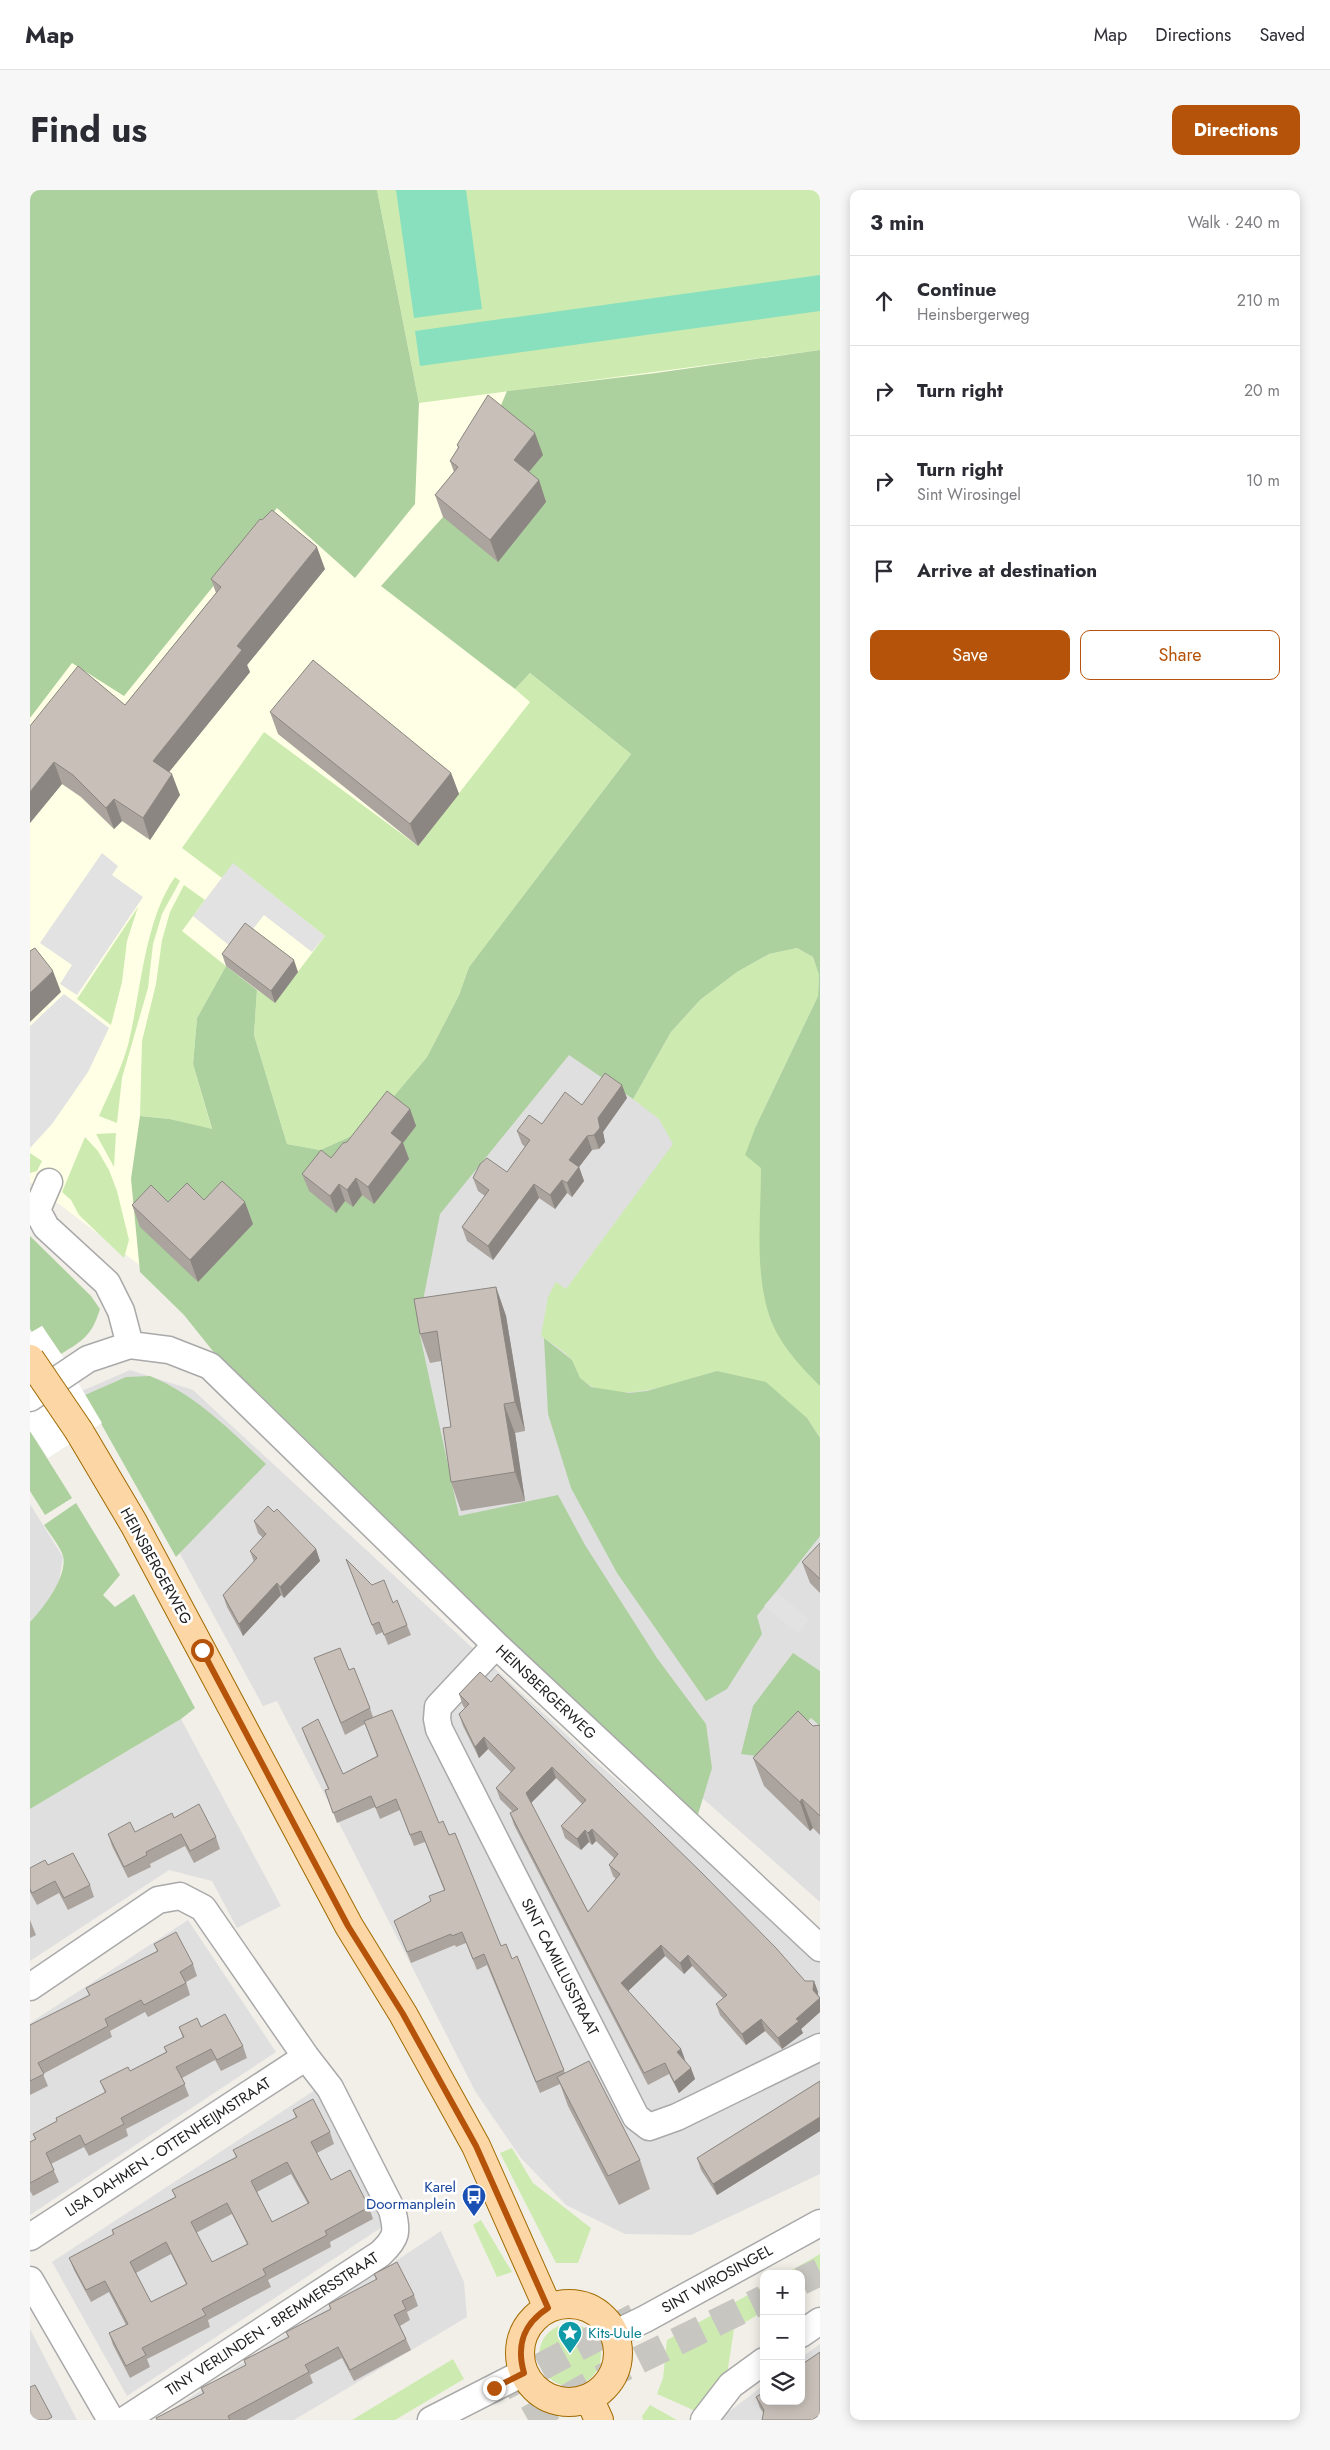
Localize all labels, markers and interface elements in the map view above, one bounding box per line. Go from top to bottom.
text: Map [25,17,74,52]
text: Map [1094,22,1127,48]
text: Directions [1155,22,1231,48]
text: Saved [1259,22,1305,48]
text: Find us [30,105,147,155]
button: Directions [1172,105,1300,155]
text: 3 min [870,208,924,238]
text: Walk · 240 m [1188,211,1280,234]
text: Continue [917,276,996,303]
icon: ahead [870,287,898,315]
text: 210 m [1237,289,1280,312]
text: Heinsbergerweg [917,303,1030,326]
icon: right [870,377,898,405]
text: Turn right [917,377,1003,404]
text: 20 m [1244,379,1280,402]
text: Turn right [917,456,1003,483]
icon: right [870,467,898,495]
text: 10 m [1246,469,1280,492]
text: Sint Wirosingel [917,483,1021,506]
icon: arrive [870,557,898,585]
text: Arrive at destination [917,557,1097,584]
button: Save [870,630,1070,680]
button: Share [1080,630,1280,680]
street label: HEINSBERGERWEG [115,1504,197,1628]
route start [191,1639,214,1662]
street label: HEINSBERGERWEG [491,1639,601,1745]
street label: SINT CAMILLUSSTRAAT [516,1894,604,2040]
street label: LISA DAHMEN - OTTENHEIJMSTRAAT [61,2072,275,2222]
place label: Karel Doormanplein [366,2176,456,2215]
bus stop icon: Karel Doormanplein [461,2183,487,2217]
street label: SINT WIROSINGEL [657,2239,777,2319]
street label: TINY VERLINDEN - BREMMERSSTRAAT [161,2247,383,2401]
map controls [760,2270,805,2405]
button: + [760,2270,805,2315]
button: − [760,2315,805,2360]
place icon: Kits-Uule [557,2320,583,2354]
place label: Kits-Uule [588,2322,642,2344]
button: layers [760,2360,805,2405]
route end [483,2377,506,2400]

